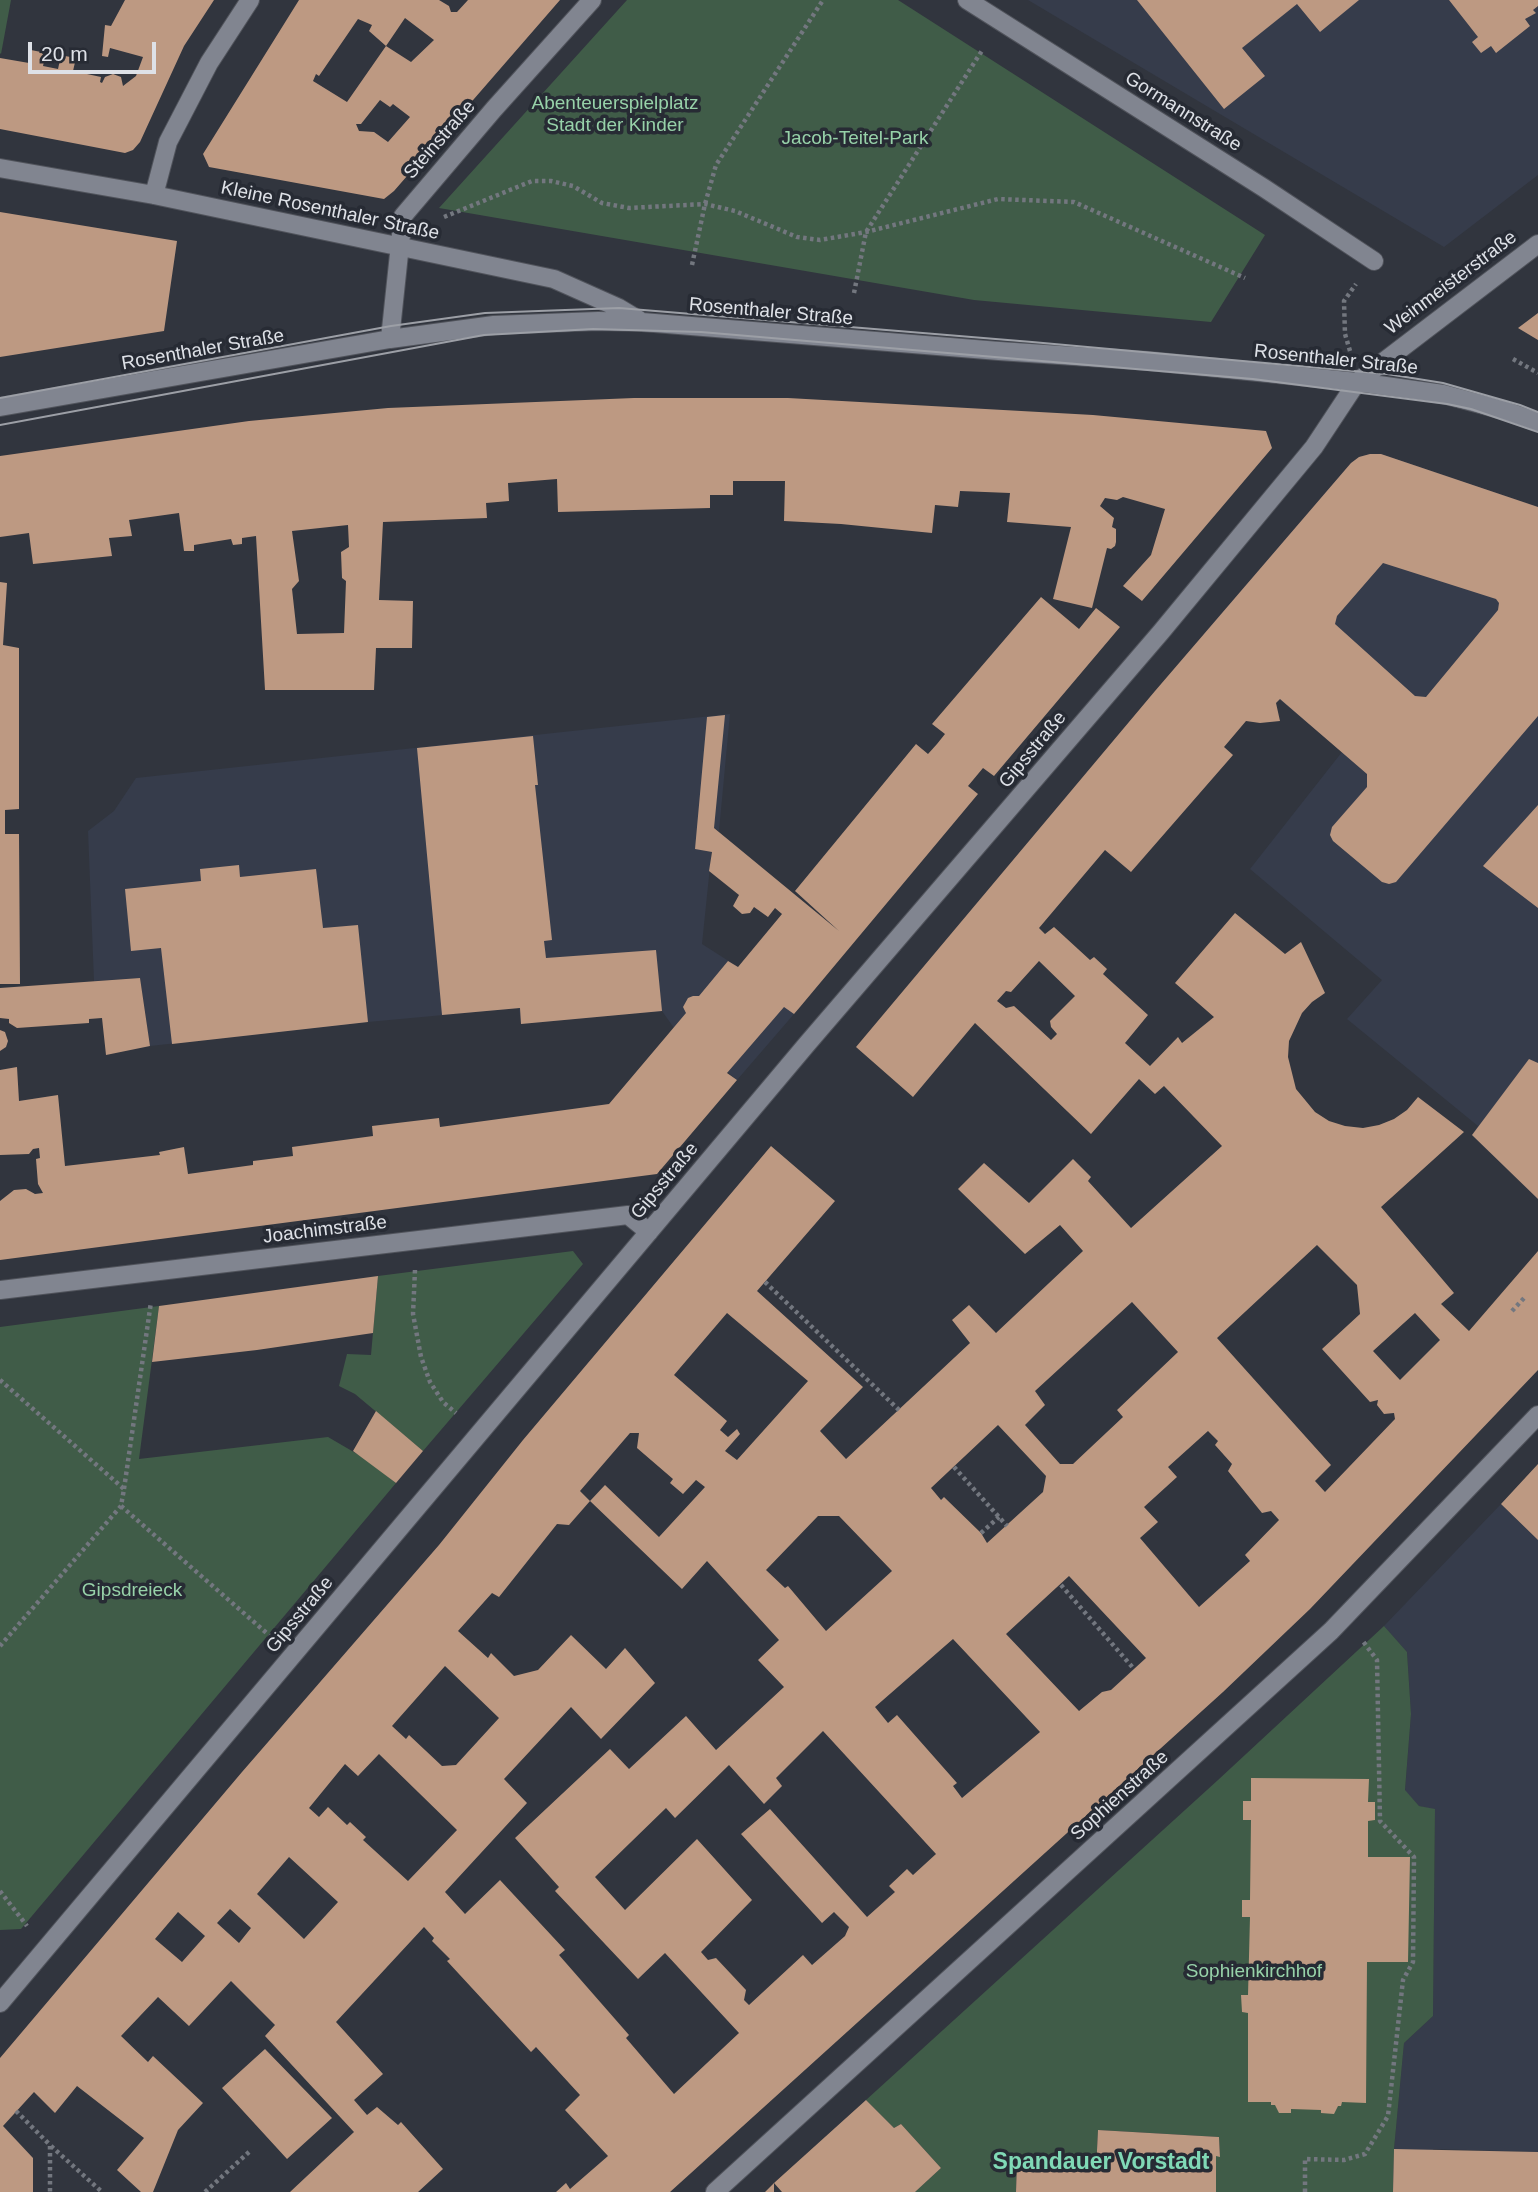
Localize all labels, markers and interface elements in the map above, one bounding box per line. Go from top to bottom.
scale bar [32,28,159,72]
text: 20 m [41,42,88,65]
street label: Gormannstraße [1121,67,1245,157]
park label: Abenteuerspielplatz Stadt der Kinder [532,93,698,137]
street label: Steinstraße [400,96,480,184]
park label: Jacob-Teitel-Park [782,128,928,150]
street label: Kleine Rosenthaler Straße [219,177,441,245]
street label: Weinmeisterstraße [1381,226,1521,340]
street label: Rosenthaler Straße [688,293,854,331]
street label: Rosenthaler Straße [120,324,286,376]
street label: Rosenthaler Straße [1253,340,1419,380]
street label: Gipsstraße [994,707,1072,793]
street label: Gipsstraße [626,1138,704,1224]
street label: Joachimstraße [262,1211,388,1249]
street label: Gipsstraße [261,1572,339,1658]
park label: Gipsdreieck [82,1580,182,1602]
street label: Sophienstraße [1066,1746,1174,1846]
park label: Sophienkirchhof [1186,1961,1322,1983]
district label: Spandauer Vorstadt [993,2149,1209,2177]

